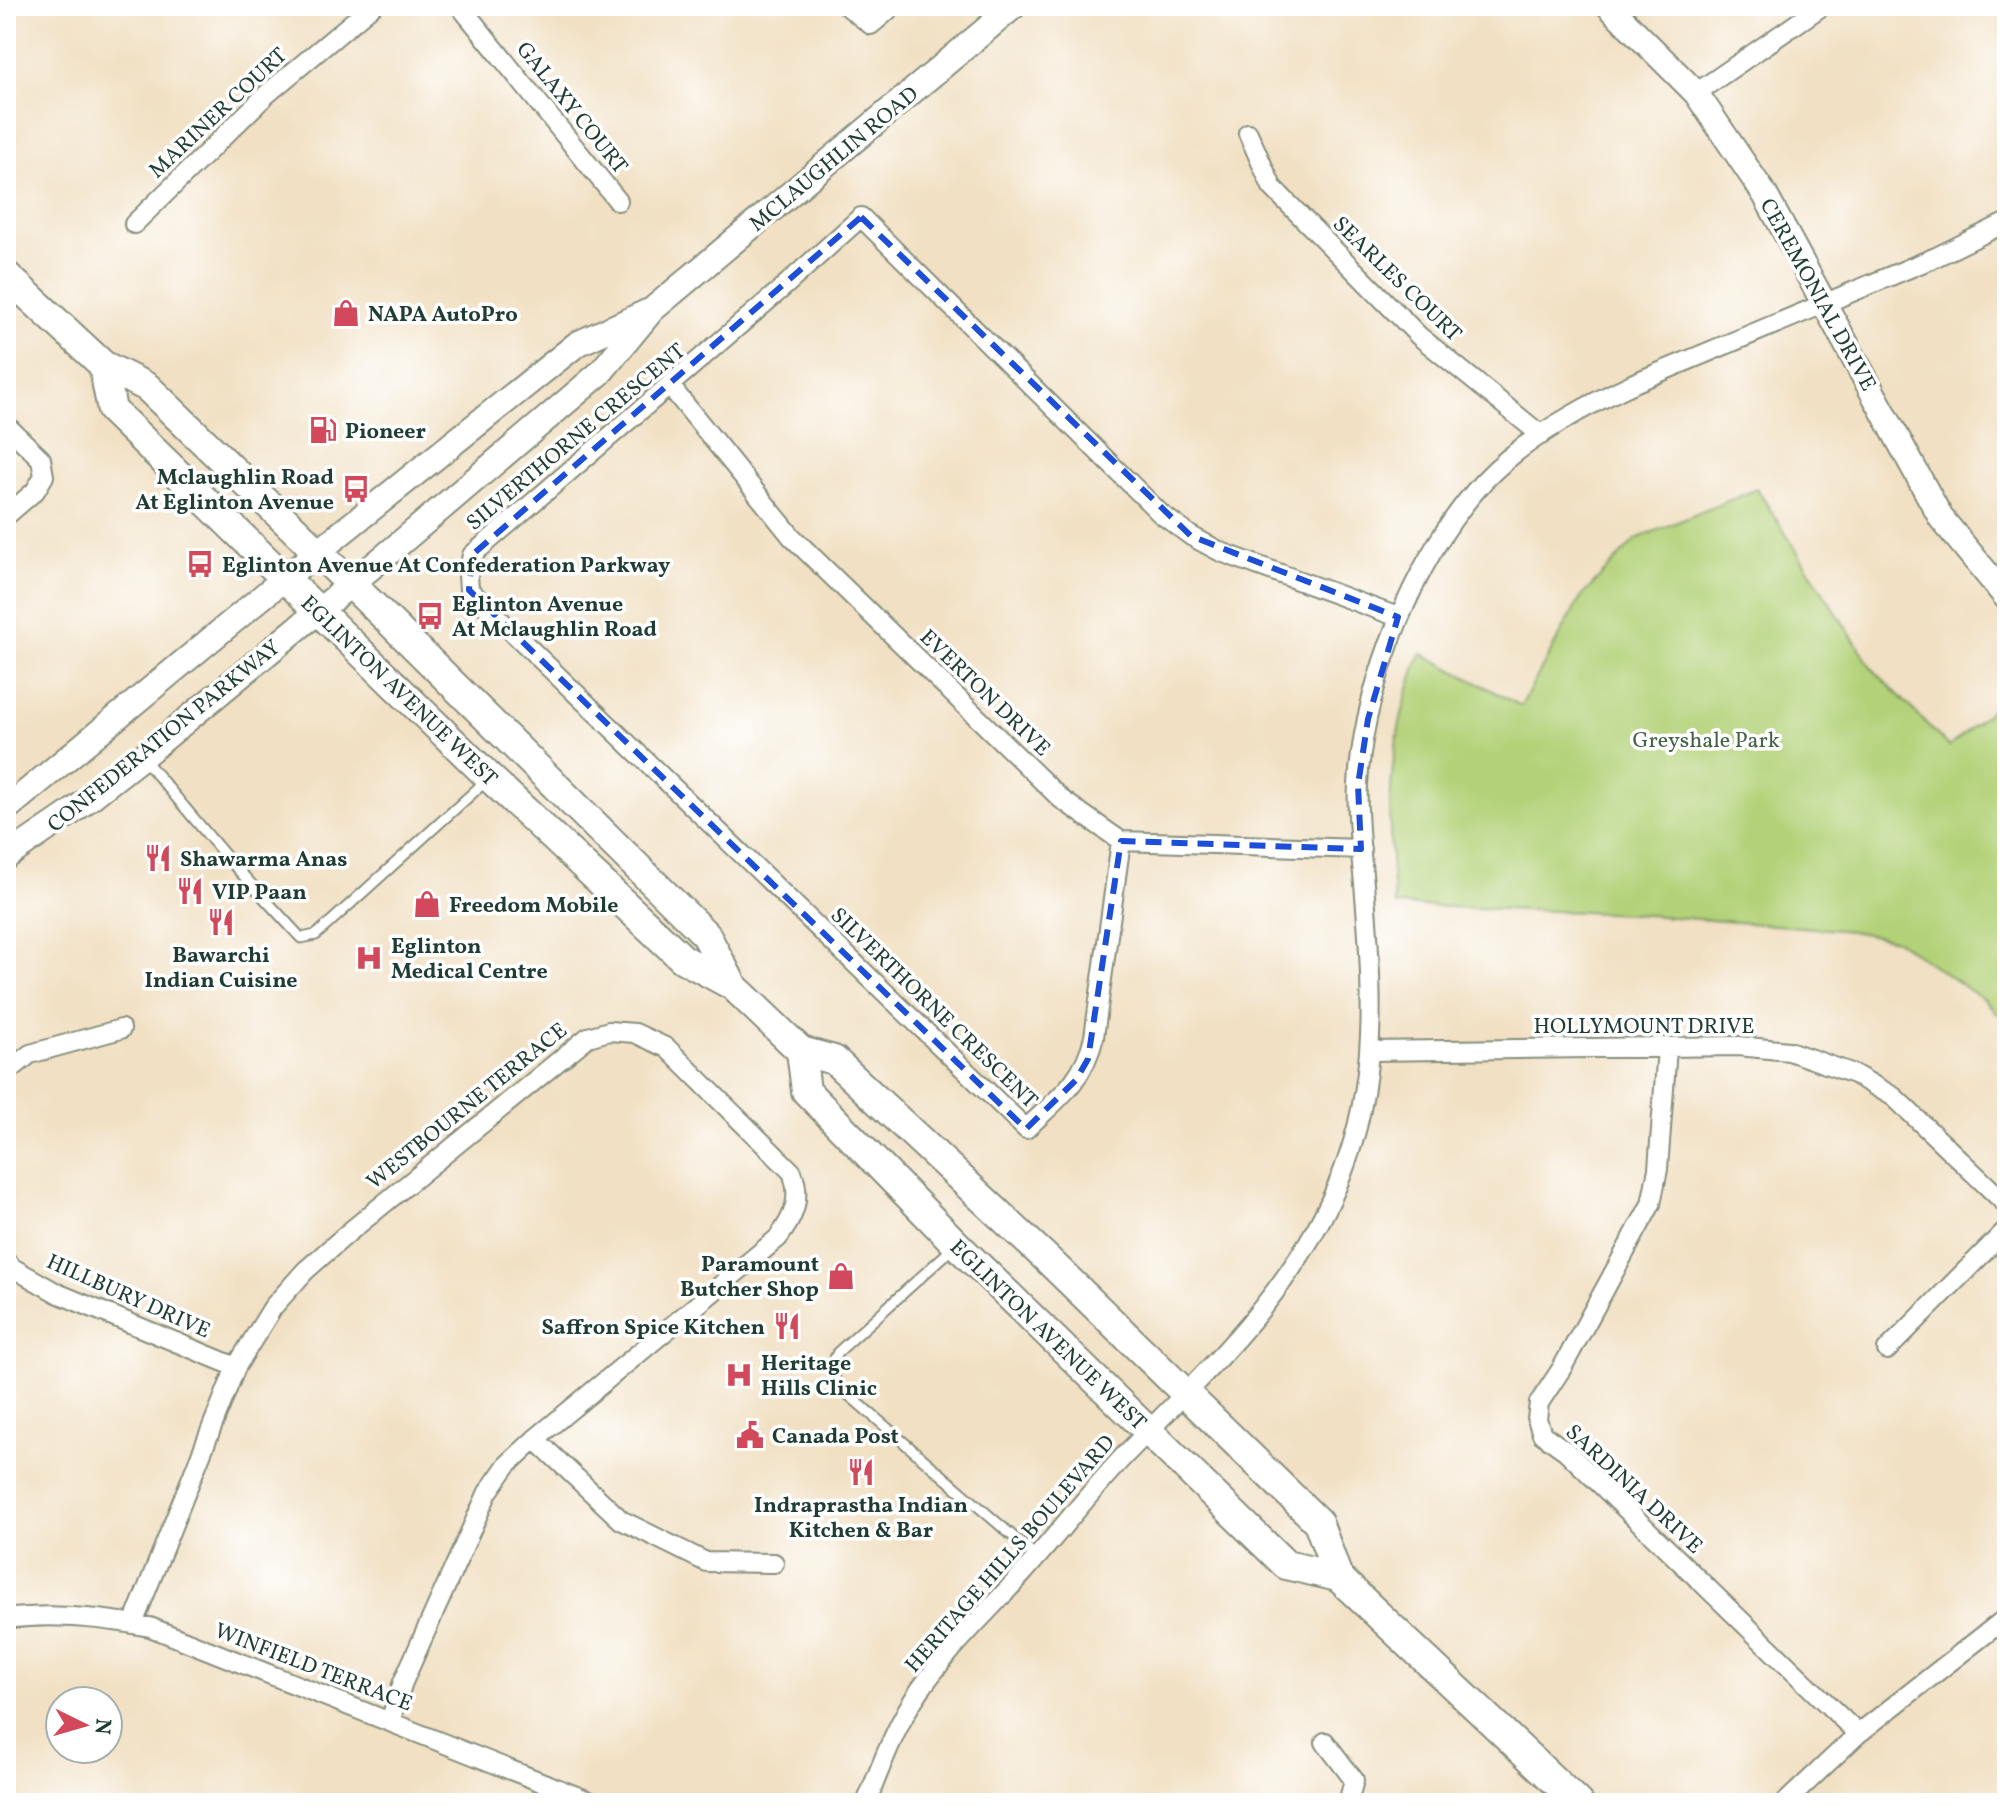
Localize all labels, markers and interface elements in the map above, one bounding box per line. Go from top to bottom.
street label: GALAXY COURT [508,36,634,181]
street label: MARINER COURT [143,41,295,186]
street label: MCLAUGHLIN ROAD [743,80,926,240]
street label: CEREMONIAL DRIVE [1751,193,1883,397]
street label: SEARLES COURT [1325,210,1468,350]
shop icon: NAPA AutoPro [331,298,361,328]
place label: NAPA AutoPro [368,300,518,331]
street label: SILVERTHORNE CRESCENT [460,337,693,539]
fuel station icon: Pioneer [308,415,338,445]
place label: Pioneer [345,417,427,448]
place label: Mclaughlin Road At Eglinton Avenue [135,463,334,519]
bus stop icon: Mclaughlin Road At Eglinton Avenue [341,474,371,504]
bus stop icon: Eglinton Avenue At Confederation Parkway [185,549,215,579]
place label: Eglinton Avenue At Confederation Parkway [222,551,671,582]
street label: EGLINTON AVENUE WEST [293,589,504,794]
place label: Eglinton Avenue At Mclaughlin Road [452,590,657,646]
bus stop icon: Eglinton Avenue At Mclaughlin Road [415,601,445,631]
street label: EVERTON DRIVE [912,623,1057,764]
street label: CONFEDERATION PARKWAY [41,633,288,841]
park label: Greyshale Park [1632,726,1780,757]
restaurant icon: Shawarma Anas [143,843,173,873]
place label: Shawarma Anas [180,845,347,876]
restaurant icon: VIP Paan [175,876,205,906]
place label: VIP Paan [212,878,307,909]
shop icon: Freedom Mobile [412,889,442,919]
place label: Freedom Mobile [449,891,619,922]
street label: SILVERTHORNE CRESCENT [823,901,1044,1116]
restaurant icon: Bawarchi Indian Cuisine [206,907,236,937]
place label: Eglinton Medical Centre [391,932,548,988]
place label: Bawarchi Indian Cuisine [144,941,298,997]
hospital icon: Eglinton Medical Centre [354,943,384,973]
street label: HOLLYMOUNT DRIVE [1533,1012,1755,1043]
street label: WESTBOURNE TERRACE [361,1016,575,1198]
street label: EGLINTON AVENUE WEST [942,1233,1153,1438]
street label: HILLBURY DRIVE [41,1247,215,1347]
place label: Paramount Butcher Shop [680,1250,819,1306]
shop icon: Paramount Butcher Shop [826,1261,856,1291]
restaurant icon: Saffron Spice Kitchen [772,1311,802,1341]
place label: Saffron Spice Kitchen [542,1313,765,1344]
place label: Heritage Hills Clinic [761,1349,877,1405]
hospital icon: Heritage Hills Clinic [724,1360,754,1390]
street label: SARDINIA DRIVE [1558,1418,1709,1562]
public building icon: Canada Post [735,1420,765,1450]
place label: Canada Post [772,1422,899,1453]
street label: HERITAGE HILLS BOULEVARD [899,1429,1123,1680]
restaurant icon: Indraprastha Indian Kitchen & Bar [846,1457,876,1487]
place label: Indraprastha Indian Kitchen & Bar [754,1491,968,1547]
street label: WINFIELD TERRACE [210,1616,417,1720]
north arrow [44,1685,124,1765]
text: N [85,1717,118,1736]

